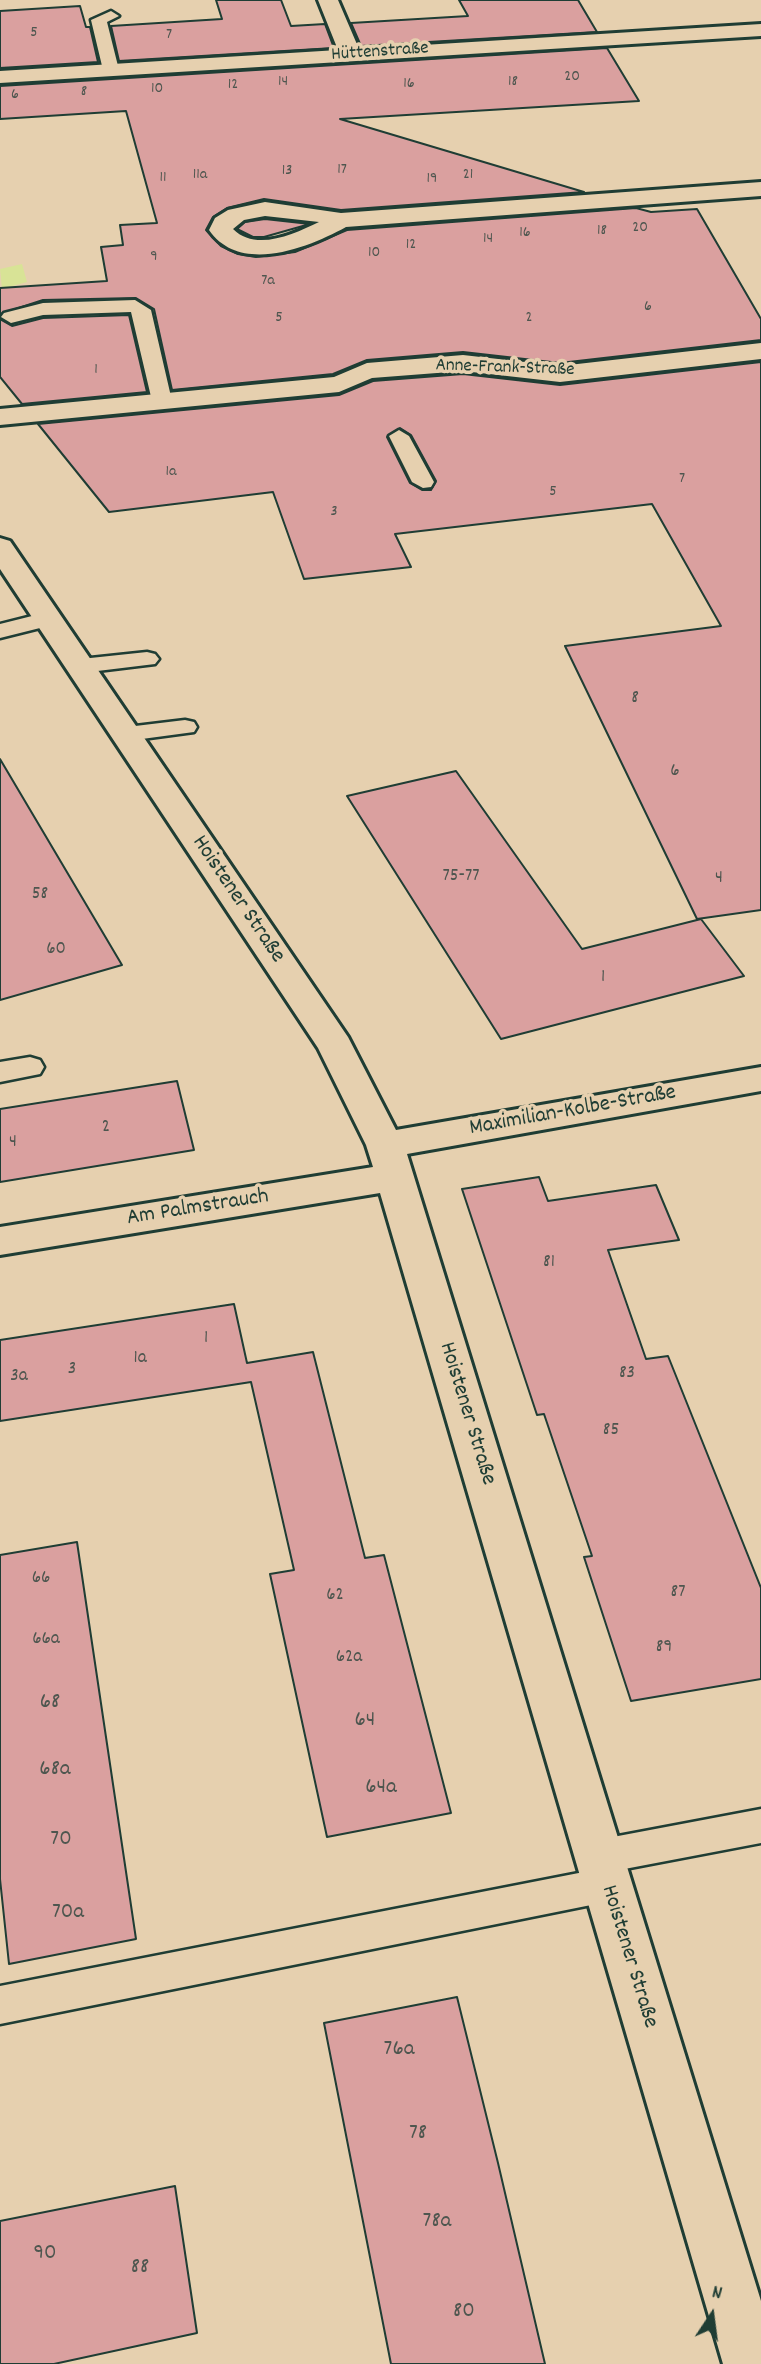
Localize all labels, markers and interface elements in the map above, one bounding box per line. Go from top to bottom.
house number: 5 [30,24,38,44]
house number: 7 [166,26,172,46]
street label: Hüttenstraße [331,38,429,68]
house number: 20 [564,68,580,88]
house number: 14 [278,73,288,93]
house number: 18 [508,73,518,93]
house number: 16 [403,75,415,95]
house number: 12 [228,76,238,96]
house number: 10 [151,80,163,100]
house number: 8 [81,83,87,103]
house number: 6 [11,86,19,106]
house number: 17 [337,161,347,181]
house number: 13 [282,162,292,182]
house number: 11a [193,166,207,186]
house number: 21 [463,166,473,186]
house number: 11 [159,169,167,189]
house number: 19 [427,170,437,190]
house number: 20 [632,219,648,239]
house number: 18 [597,222,607,242]
house number: 16 [519,224,531,244]
house number: 14 [483,230,493,250]
house number: 12 [406,236,416,256]
house number: 10 [368,244,380,264]
house number: 9 [150,248,158,268]
house number: 7a [261,272,275,292]
house number: 6 [644,298,652,318]
house number: 5 [275,309,283,329]
house number: 2 [526,309,532,329]
street label: Anne-Frank-Straße [435,355,575,383]
house number: 1 [94,361,98,381]
house number: 1a [165,463,177,483]
house number: 7 [679,470,685,490]
house number: 5 [549,483,557,503]
house number: 3 [330,503,338,523]
house number: 8 [631,688,639,710]
house number: 6 [670,761,680,783]
street label: Hoistener Straße [184,831,290,969]
house number: 75-77 [442,866,480,888]
house number: 4 [715,868,723,890]
house number: 58 [32,884,48,906]
house number: 60 [46,939,66,961]
house number: 1 [601,967,605,989]
street label: Maximilian-Kolbe-Straße [468,1080,678,1144]
house number: 2 [102,1117,110,1139]
house number: 4 [9,1132,17,1154]
street label: Am Palmstrauch [125,1184,271,1234]
house number: 81 [543,1252,555,1274]
house number: 1 [204,1328,208,1350]
street label: Hoistener Straße [431,1339,501,1489]
house number: 1a [133,1348,147,1370]
house number: 3 [68,1359,76,1381]
house number: 83 [619,1363,635,1385]
house number: 3a [10,1366,28,1388]
house number: 85 [603,1420,619,1442]
house number: 66 [32,1568,50,1590]
house number: 87 [671,1582,685,1604]
house number: 62 [326,1585,344,1607]
house number: 66a [32,1629,60,1651]
house number: 89 [656,1637,672,1659]
house number: 62a [336,1647,362,1669]
house number: 68 [40,1690,60,1718]
house number: 64 [355,1708,375,1736]
house number: 68a [39,1757,71,1785]
house number: 64a [365,1775,397,1803]
house number: 70 [50,1827,72,1855]
street label: Hoistener Straße [593,1882,663,2032]
house number: 70a [52,1900,84,1928]
house number: 76a [384,2037,414,2065]
house number: 78 [409,2121,427,2149]
house number: 78a [423,2209,451,2237]
house number: 90 [33,2241,57,2269]
house number: 88 [131,2255,149,2283]
north arrow [677,2280,747,2350]
text: N [709,2280,724,2308]
house number: 80 [453,2299,475,2327]

